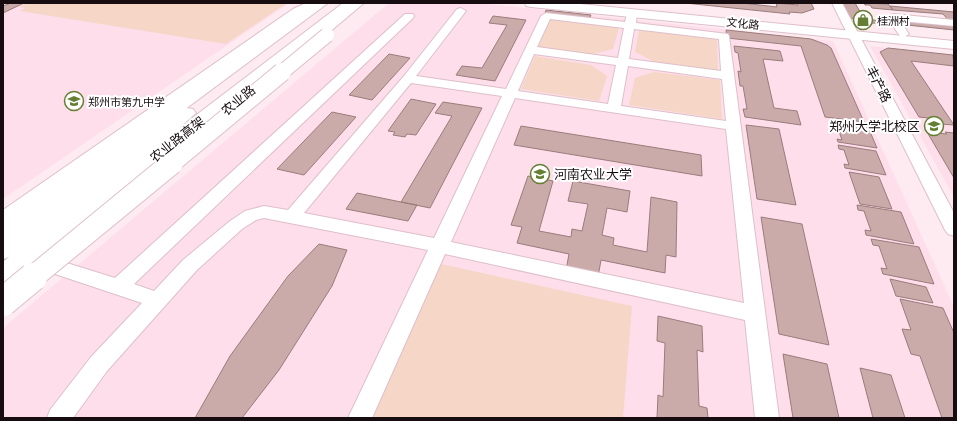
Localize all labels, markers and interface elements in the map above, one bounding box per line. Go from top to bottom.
shop icon: 桂洲村 [852,9,874,31]
place label: 桂洲村 [877,14,910,27]
street label: 文化路 [726,15,760,31]
street label: 丰产路 [863,63,895,105]
street label: 农业路 [218,82,258,118]
school or university icon: 郑州市第九中学 [63,90,85,112]
place label: 郑州市第九中学 [88,95,165,108]
street label: 农业路高架 [146,113,208,165]
school or university icon: 郑州大学北校区 [923,115,945,137]
place label: 郑州大学北校区 [829,118,920,134]
school or university icon: 河南农业大学 [529,163,551,185]
place label: 河南农业大学 [554,166,632,182]

